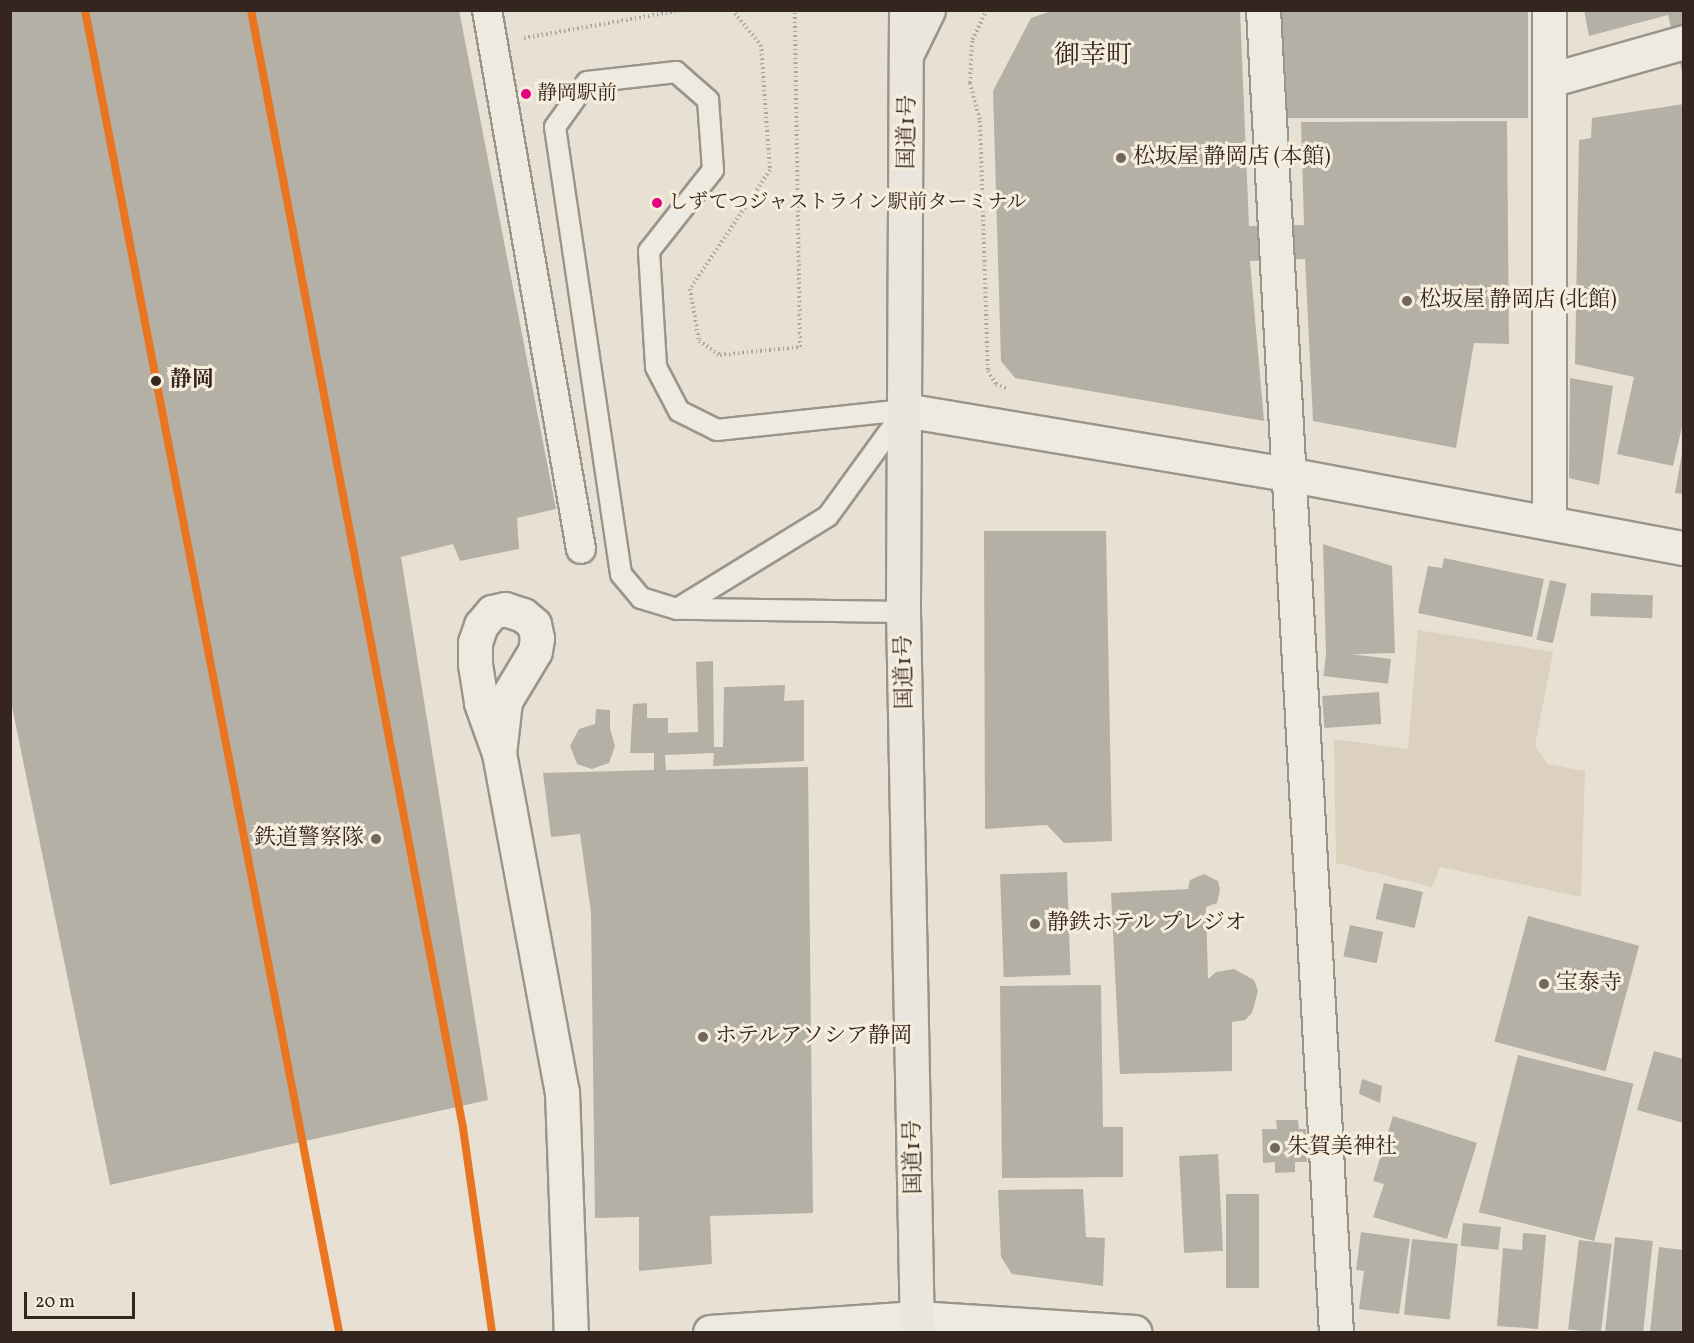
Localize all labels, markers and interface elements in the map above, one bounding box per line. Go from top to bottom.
district label: 御幸町 [1054,41,1132,73]
place label: 静岡駅前 [537,82,617,106]
marker: 静岡駅前 [520,88,532,100]
street label: 国道1号 [894,95,922,169]
place label: 松坂屋 静岡店 (本館) [1133,145,1331,171]
marker: 松坂屋 静岡店 (本館) [1114,151,1128,165]
place label: しずてつジャストライン駅前ターミナル [668,191,1028,215]
marker: しずてつジャストライン駅前ターミナル [651,197,663,209]
place label: 松坂屋 静岡店 (北館) [1419,288,1617,314]
marker: 松坂屋 静岡店 (北館) [1400,294,1414,308]
place label: 静岡 [170,368,214,394]
marker: 静岡 [147,372,165,390]
street label: 国道1号 [891,635,919,709]
place label: 鉄道警察隊 [254,826,364,852]
marker: 鉄道警察隊 [369,832,383,846]
place label: 静鉄ホテル プレジオ [1047,911,1249,937]
marker: 静鉄ホテル プレジオ [1028,917,1042,931]
place label: 宝泰寺 [1556,971,1622,997]
marker: 宝泰寺 [1537,977,1551,991]
place label: ホテルアソシア静岡 [715,1024,913,1050]
marker: ホテルアソシア静岡 [696,1030,710,1044]
street label: 国道1号 [900,1120,928,1194]
place label: 朱賀美神社 [1287,1135,1397,1161]
marker: 朱賀美神社 [1268,1141,1282,1155]
scale bar [27,1280,138,1318]
text: 20 m [35,1290,75,1315]

